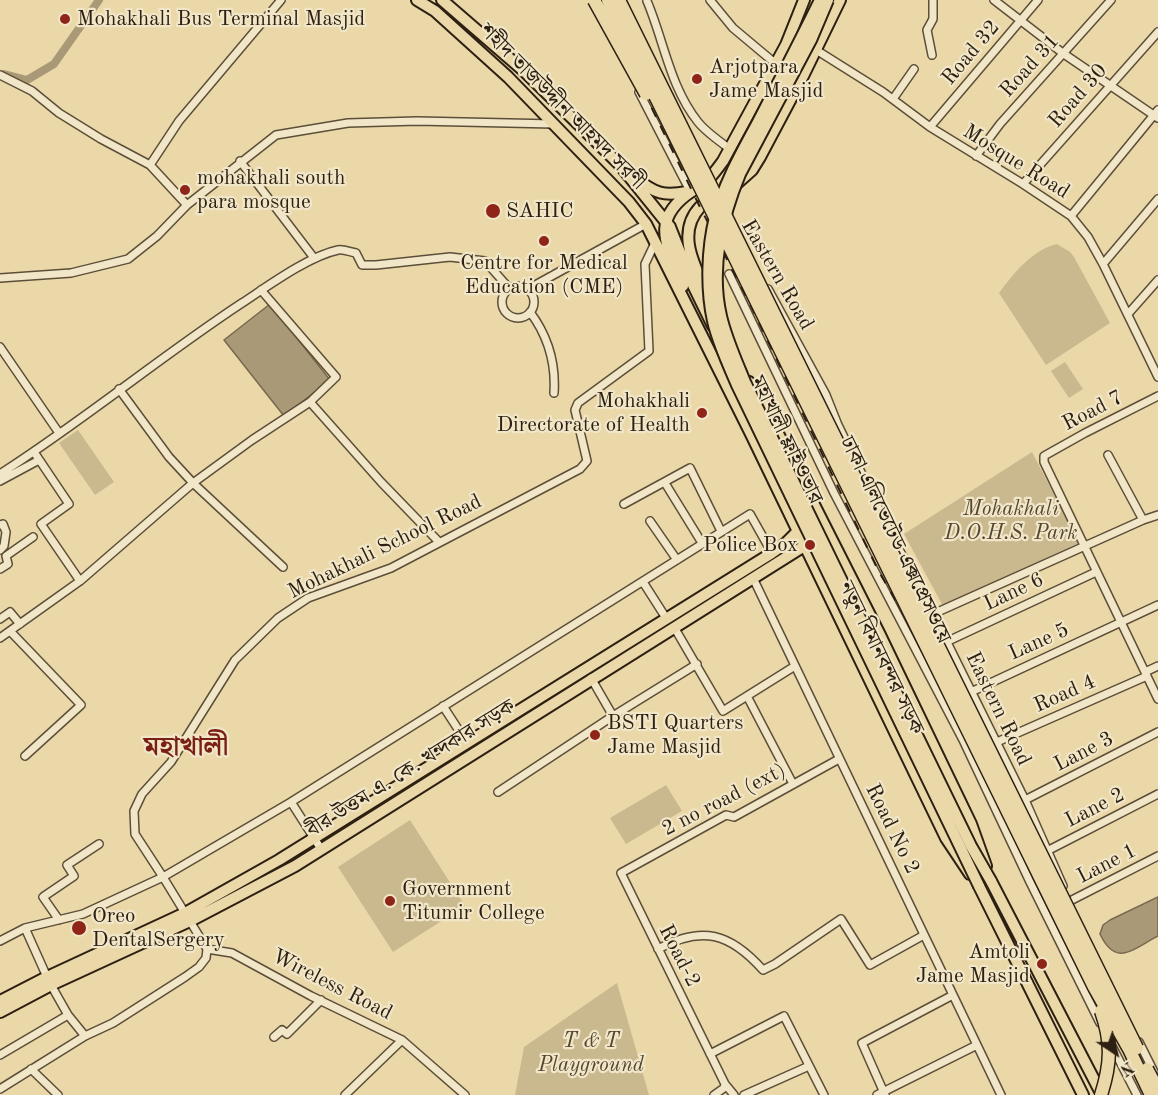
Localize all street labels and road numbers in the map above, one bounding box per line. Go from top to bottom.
street label: Road 32 [937,15,1005,91]
street label: শহীদ তাজউদ্দীন আহমদ সরণী [474,19,650,195]
street label: Road 31 [995,29,1065,103]
street label: Road 30 [1043,59,1113,133]
street label: Mosque Road [958,119,1074,205]
street label: Eastern Road [735,215,819,335]
street label: মহাখালী ফ্লাইওভার [744,372,828,508]
street label: Road 7 [1058,385,1128,437]
street label: ঢাকা এলিভেটেড এক্সপ্রেসওয়ে [834,433,956,647]
street label: Mohakhali School Road [284,489,486,605]
street label: Lane 6 [980,567,1048,617]
street label: নতুন বিমানবন্দর সড়ক [833,577,929,739]
street label: Lane 5 [1005,618,1073,666]
street label: Eastern Road [960,648,1036,770]
street label: Road 4 [1030,669,1100,719]
street label: বীর উত্তম এ. কে. খন্দকার সড়ক [302,694,520,844]
street label: Lane 3 [1050,726,1118,778]
street label: 2 no road (ext) [658,758,790,842]
street label: Road No 2 [859,780,925,878]
street label: Lane 2 [1061,782,1129,834]
street label: Lane 1 [1073,838,1141,890]
street label: Road-2 [653,921,705,991]
street label: Wireless Road [268,944,396,1026]

